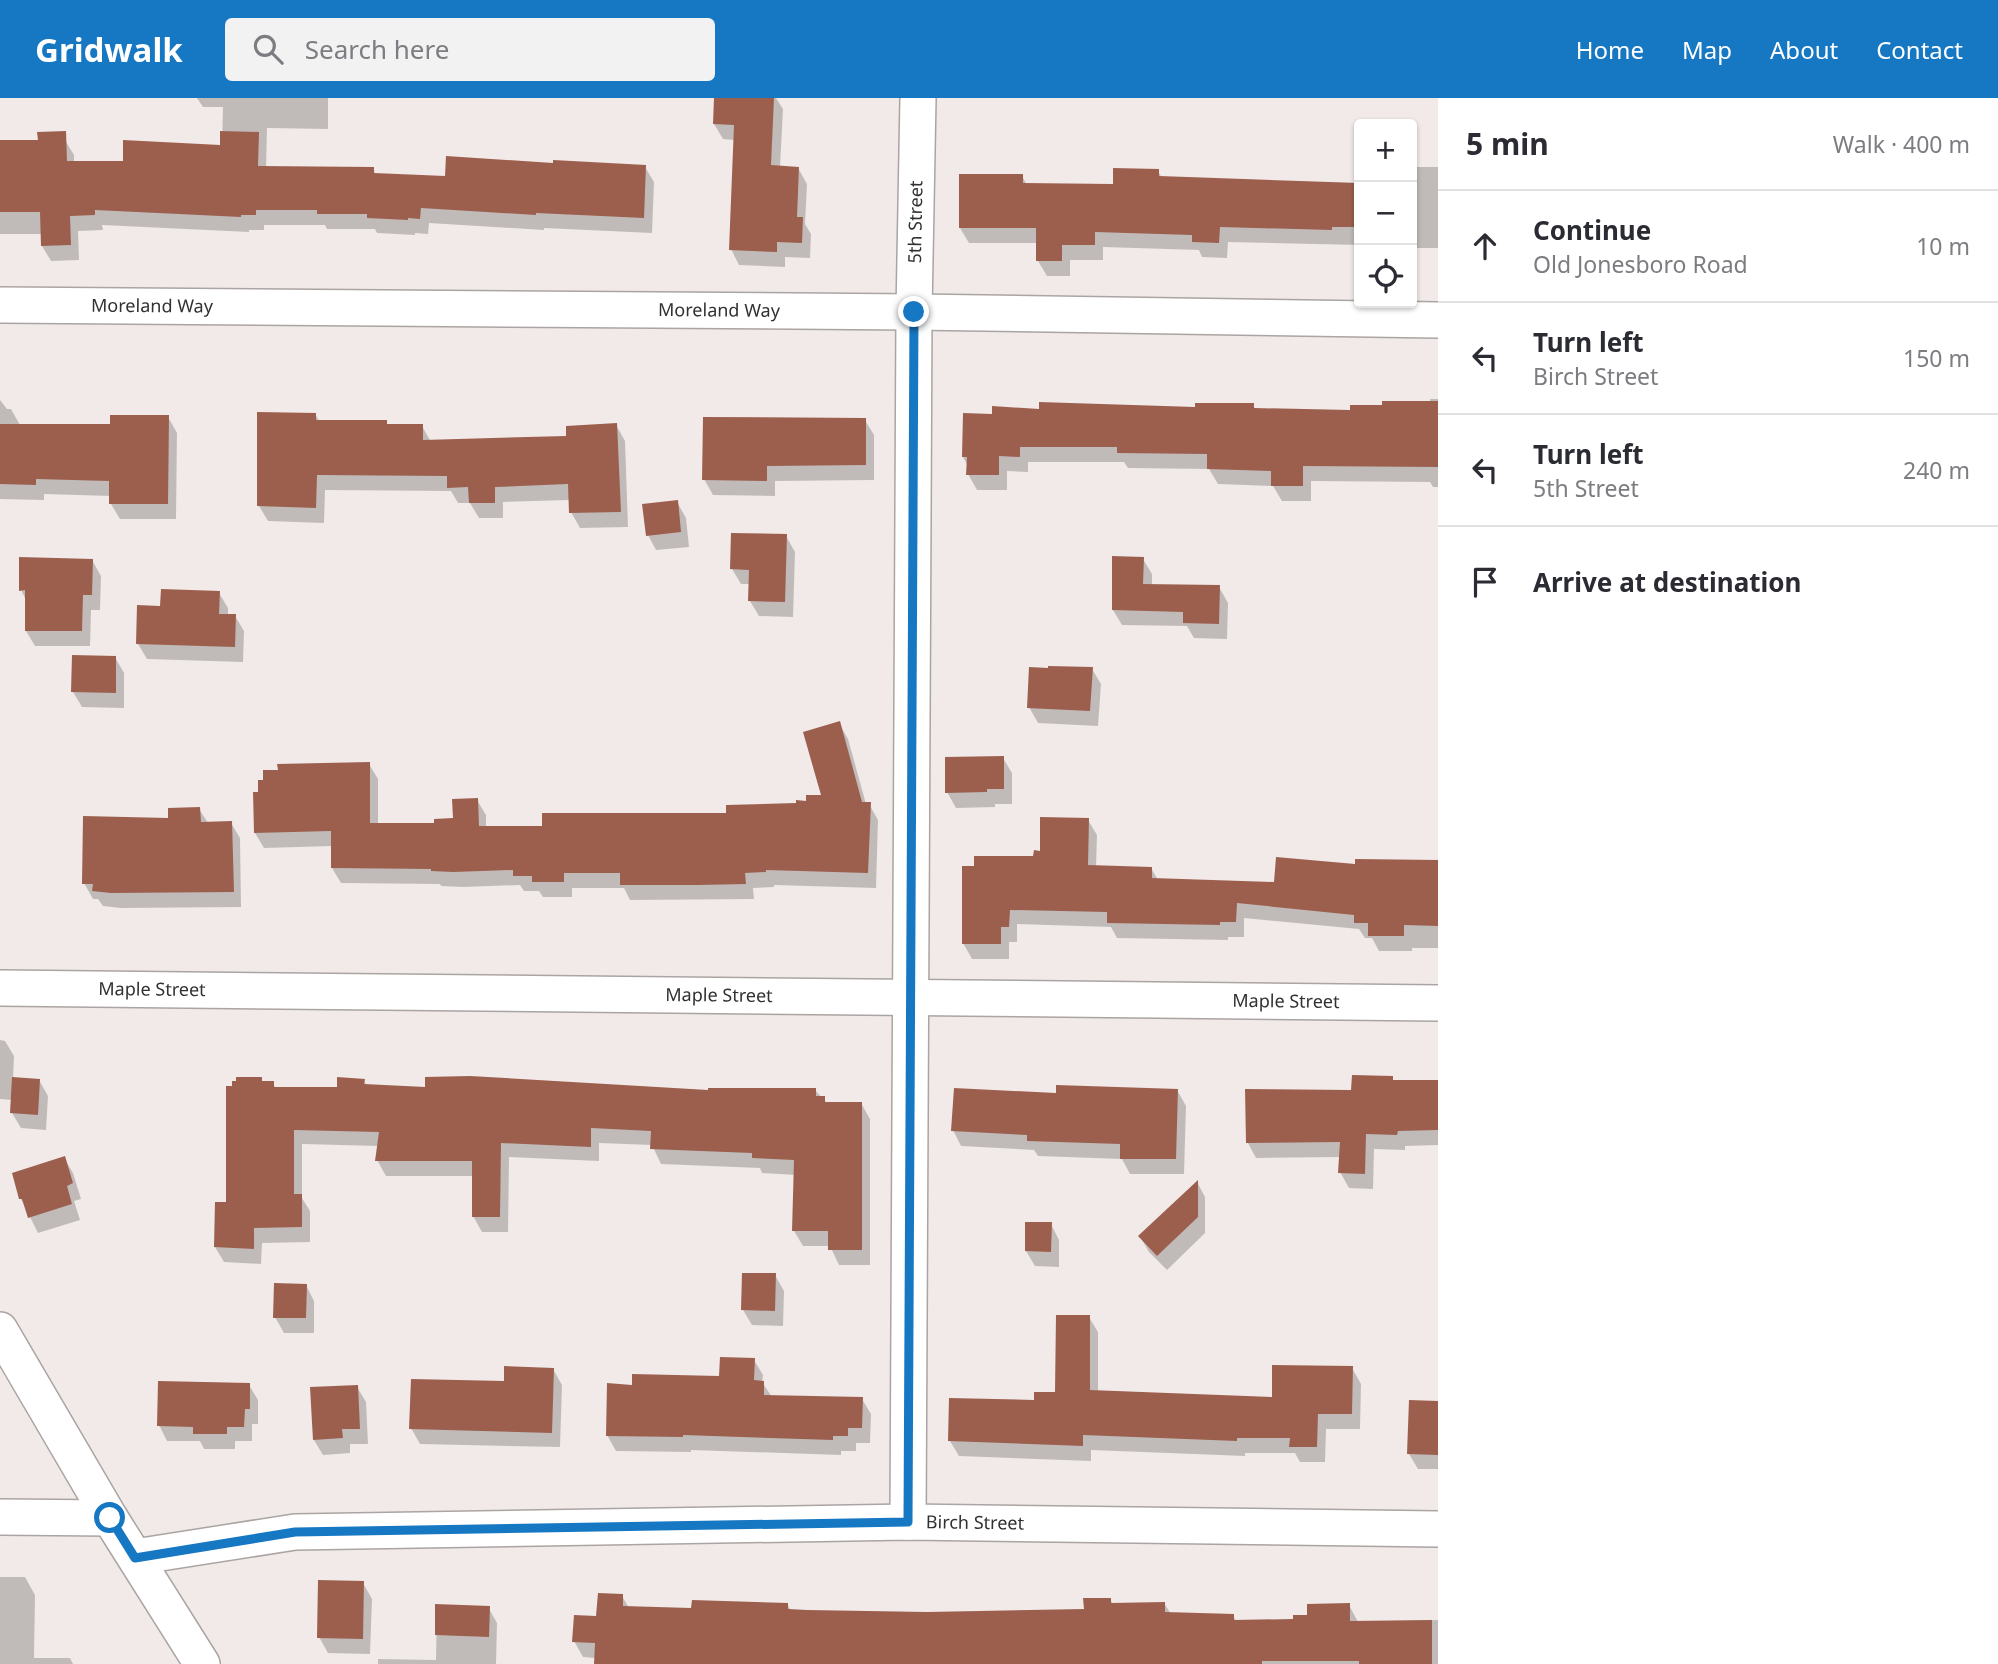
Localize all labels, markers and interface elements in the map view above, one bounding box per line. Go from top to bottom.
search box [225,18,715,81]
text: Gridwalk [35,27,183,72]
icon: search [249,30,287,68]
text: Search here [305,31,449,67]
text: Home [1576,33,1644,66]
text: Map [1682,33,1732,66]
text: About [1770,33,1838,66]
text: Contact [1876,33,1963,66]
map controls [1354,119,1417,308]
button: + [1354,119,1417,182]
text: 5 min [1466,123,1549,164]
text: Walk · 400 m [1833,128,1970,160]
street label: 5th Street [902,180,927,264]
button: − [1354,182,1417,245]
text: Continue [1533,212,1651,248]
icon: ahead [1466,227,1504,265]
text: 10 m [1916,230,1970,262]
button: locate [1354,245,1417,308]
text: Old Jonesboro Road [1533,248,1748,280]
street label: Moreland Way [91,293,214,318]
route end [898,296,929,327]
street label: Moreland Way [658,297,781,322]
text: Turn left [1533,324,1644,360]
icon: left [1466,339,1504,377]
text: 150 m [1903,342,1970,374]
text: Birch Street [1533,360,1658,392]
text: Turn left [1533,436,1644,472]
icon: left [1466,451,1504,489]
text: 240 m [1903,454,1970,486]
text: 5th Street [1533,472,1639,504]
icon: arrive [1466,563,1504,601]
text: Arrive at destination [1533,564,1802,600]
street label: Maple Street [98,976,206,1001]
street label: Maple Street [665,982,773,1007]
street label: Maple Street [1232,988,1340,1013]
route start [94,1502,125,1533]
street label: Birch Street [926,1509,1025,1535]

